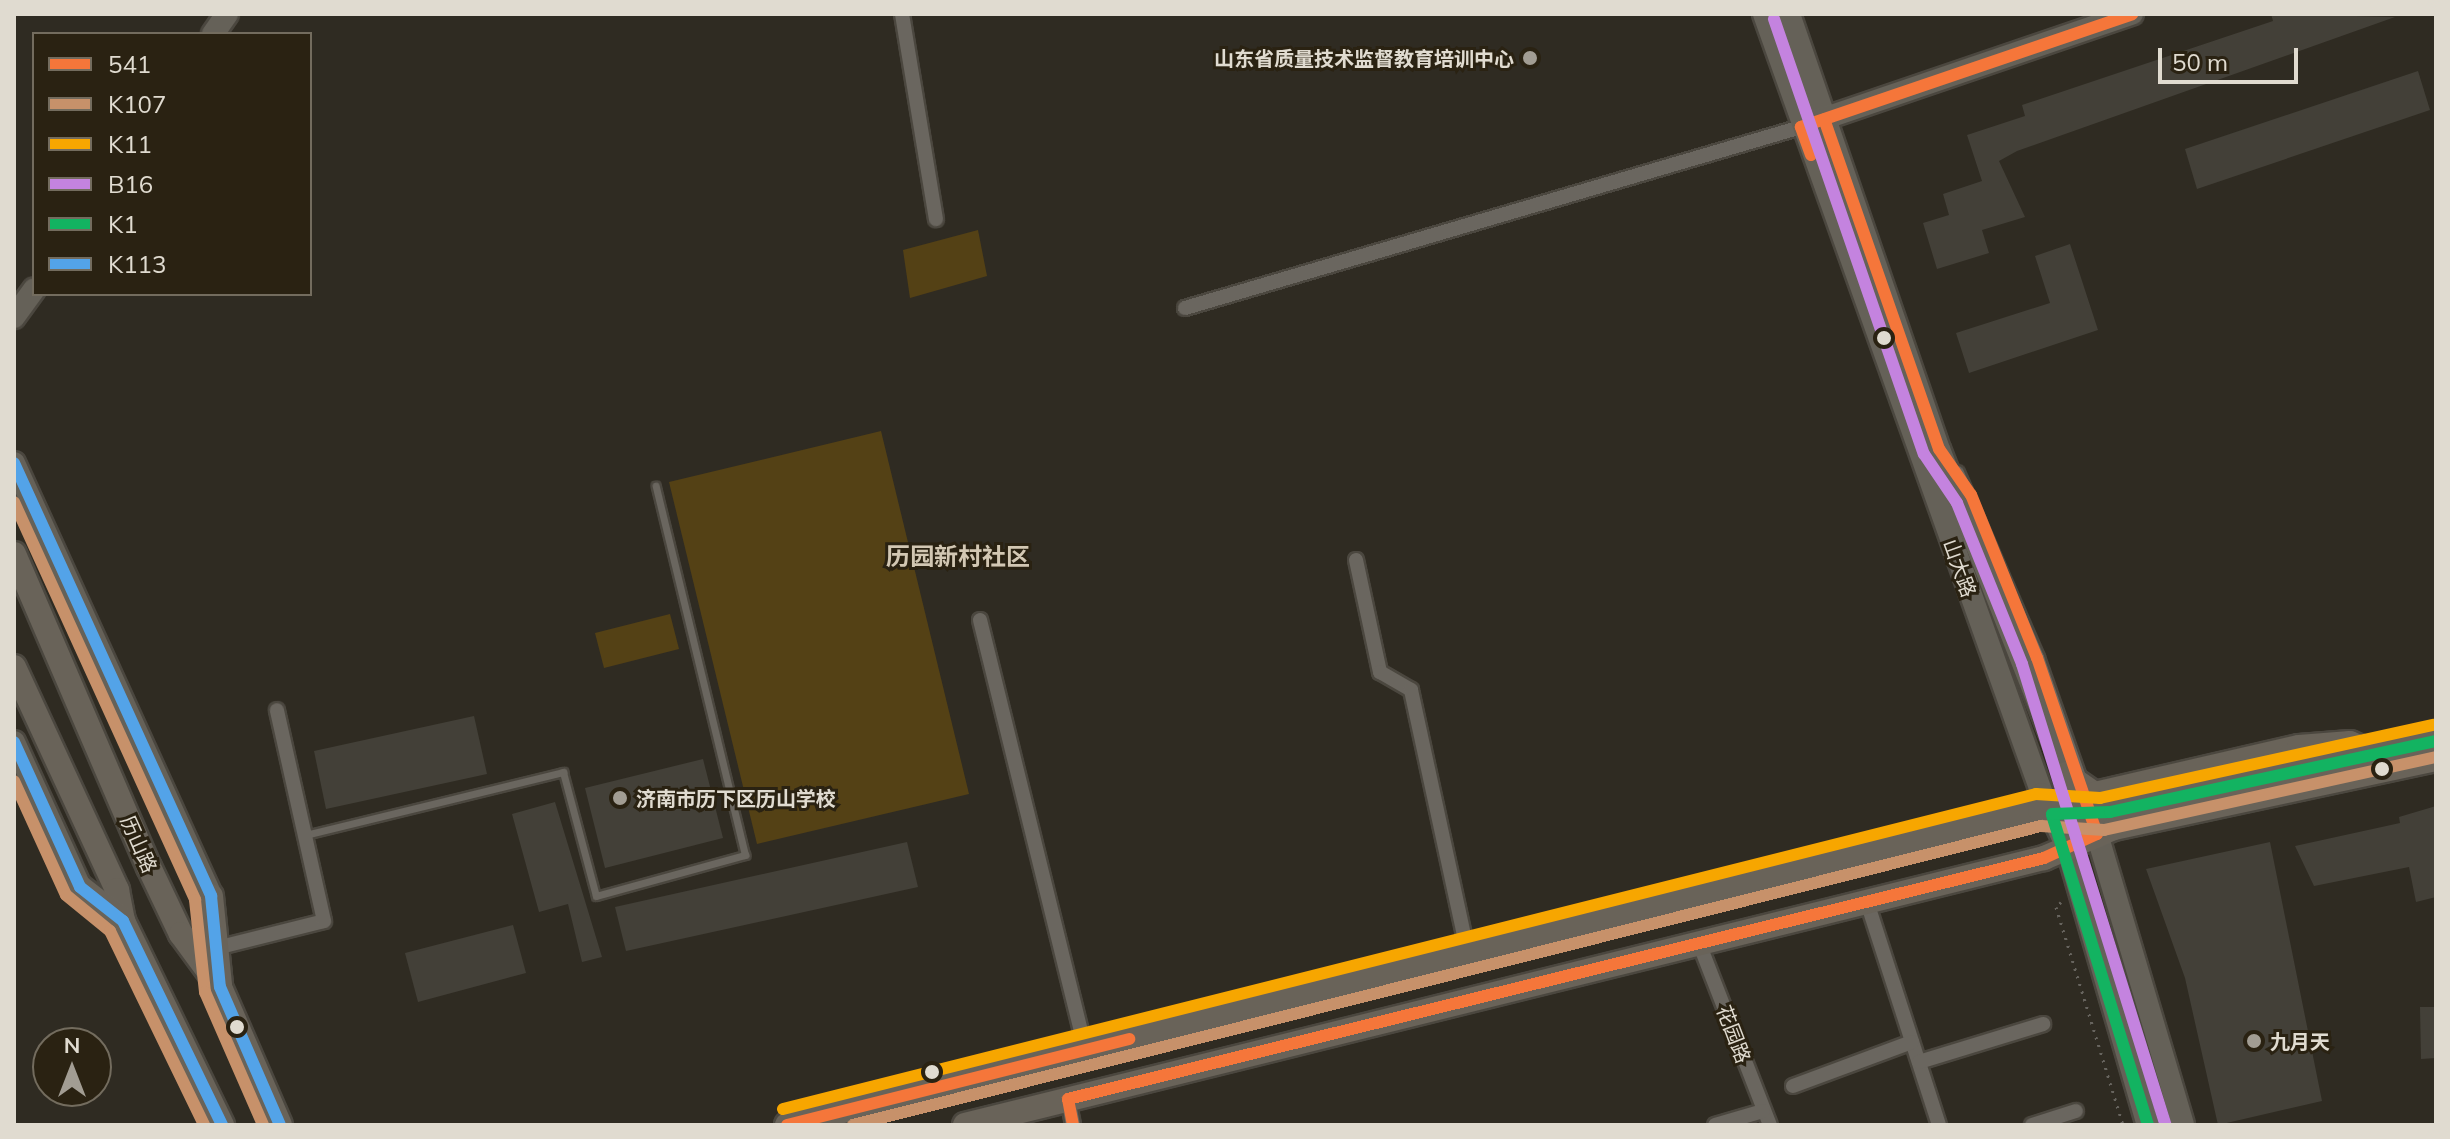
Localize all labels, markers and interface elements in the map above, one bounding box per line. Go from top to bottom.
legend [32,32,312,296]
scale bar [2162,32,2302,82]
place label: 山东省质量技术监督教育培训中心 [1214,46,1514,70]
text: 50 m [2172,47,2228,77]
text: 541 [108,49,151,79]
marker: 山东省质量技术监督教育培训中心 [1521,49,1539,67]
text: K107 [108,89,166,119]
text: K11 [108,129,152,159]
text: B16 [108,169,153,199]
text: K1 [108,209,138,239]
text: K113 [108,249,166,279]
unlabelled marker [1876,330,1892,346]
street label: 山大路 [1938,536,1982,600]
district label: 历园新村社区 [886,543,1030,571]
unlabelled marker [2374,761,2390,777]
place label: 济南市历下区历山学校 [636,786,836,810]
marker: 济南市历下区历山学校 [611,789,629,807]
street label: 历山路 [116,812,162,876]
street label: 花园路 [1712,1002,1756,1066]
unlabelled marker [229,1019,245,1035]
north arrow [32,1027,112,1107]
place label: 九月天 [2270,1029,2330,1053]
text: N [64,1031,80,1059]
marker: 九月天 [2245,1032,2263,1050]
unlabelled marker [924,1064,940,1080]

